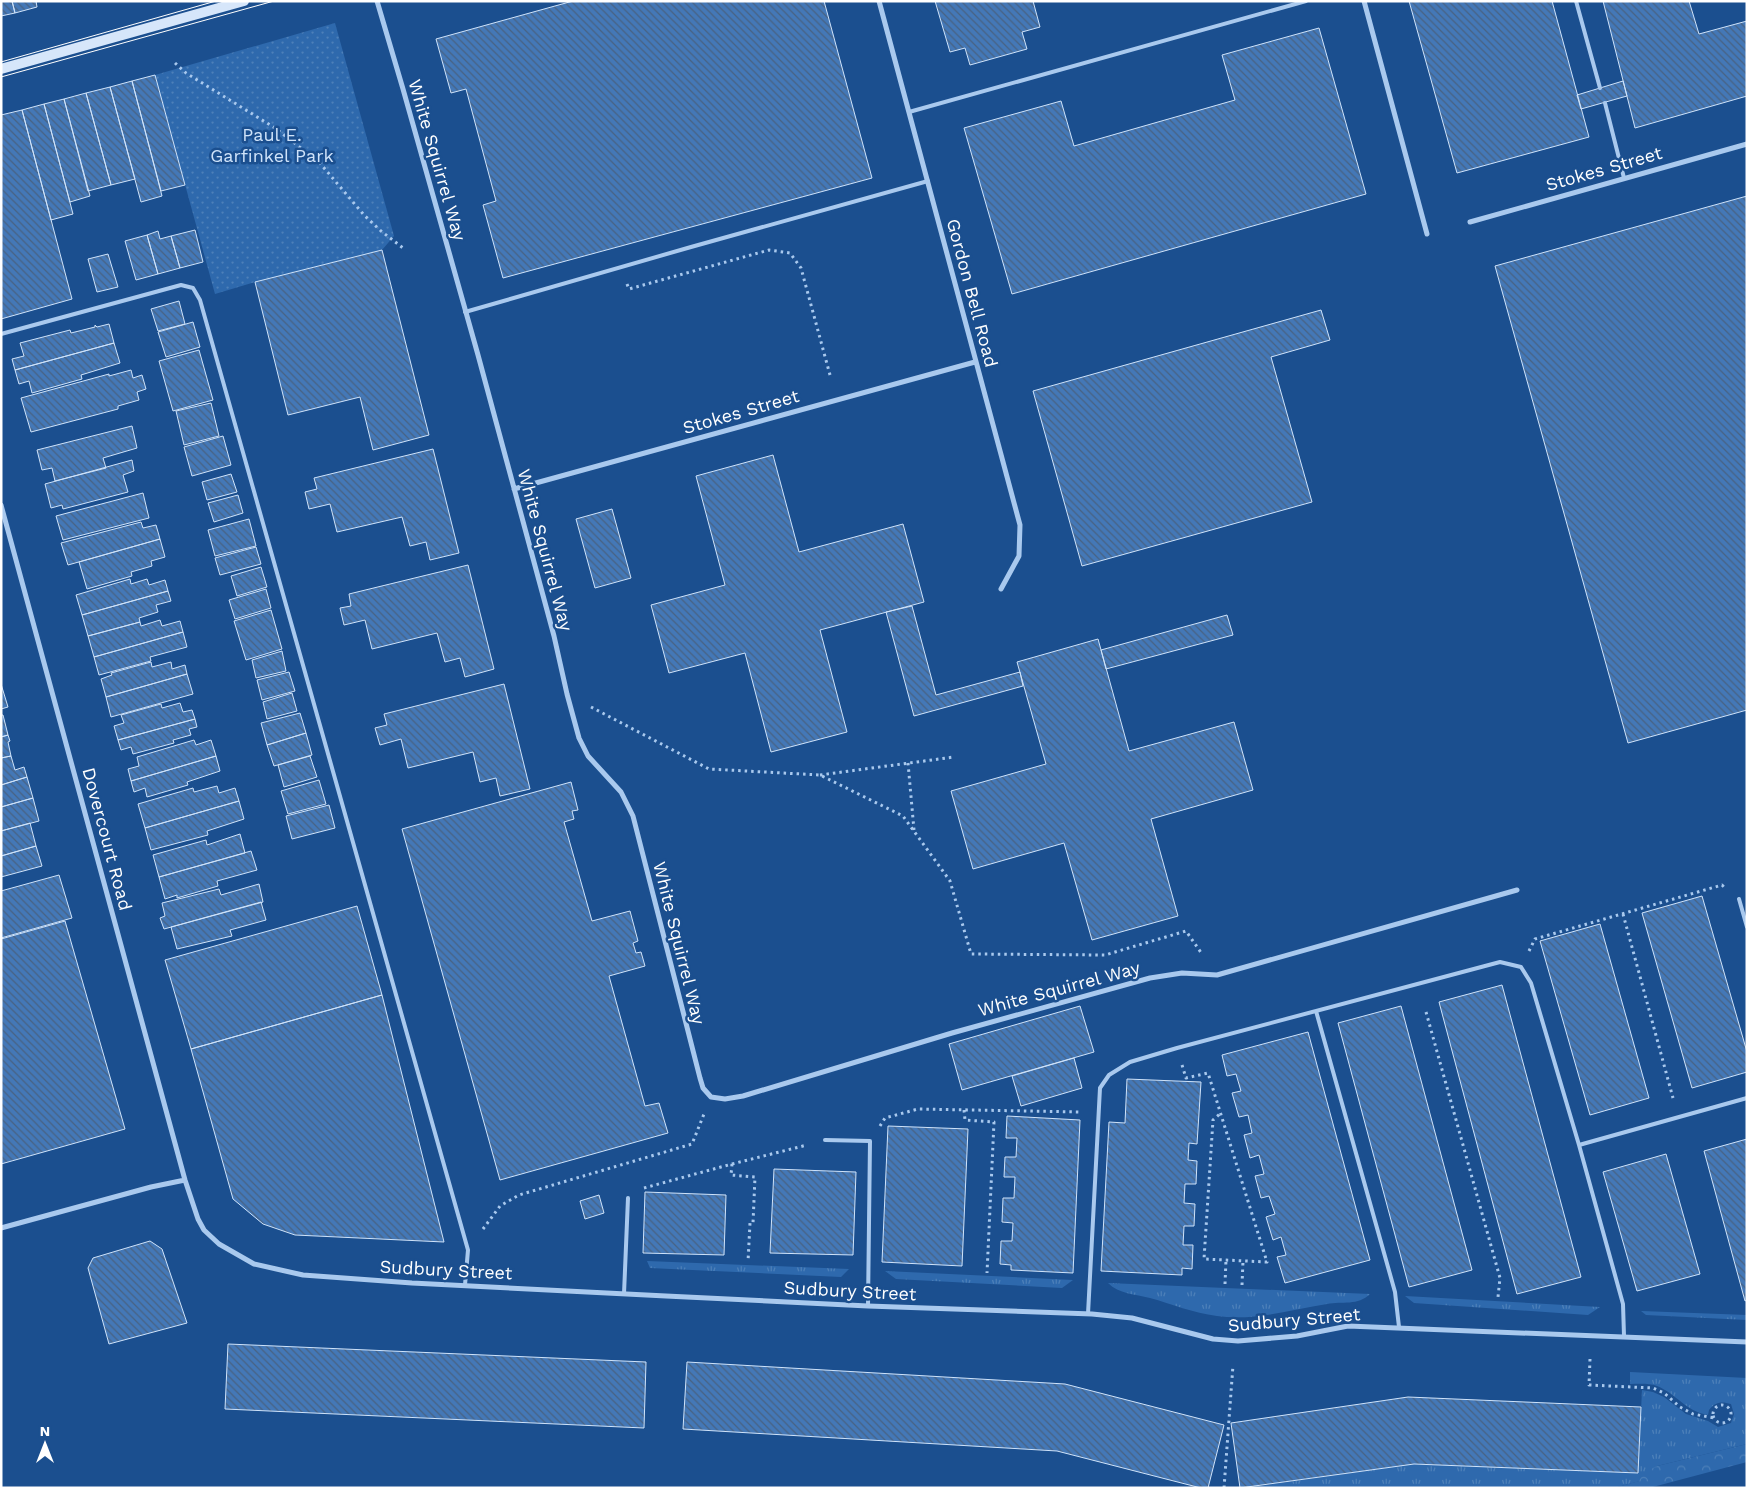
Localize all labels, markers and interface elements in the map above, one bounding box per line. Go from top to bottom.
street label: White Squirrel Way [404,77,471,244]
park label: Paul E. Garfinkel Park [210,124,334,166]
street label: Stokes Street [1543,142,1665,195]
street label: Gordon Bell Road [943,216,1002,369]
street label: Stokes Street [680,385,802,438]
street label: White Squirrel Way [514,467,577,634]
street label: Dovercourt Road [78,765,137,913]
street label: White Squirrel Way [649,859,710,1027]
street label: White Squirrel Way [976,957,1143,1020]
street label: Sudbury Street [379,1256,513,1283]
street label: Sudbury Street [783,1277,917,1304]
street label: Sudbury Street [1227,1303,1361,1336]
north arrow [20,1419,70,1469]
text: N [40,1423,50,1439]

